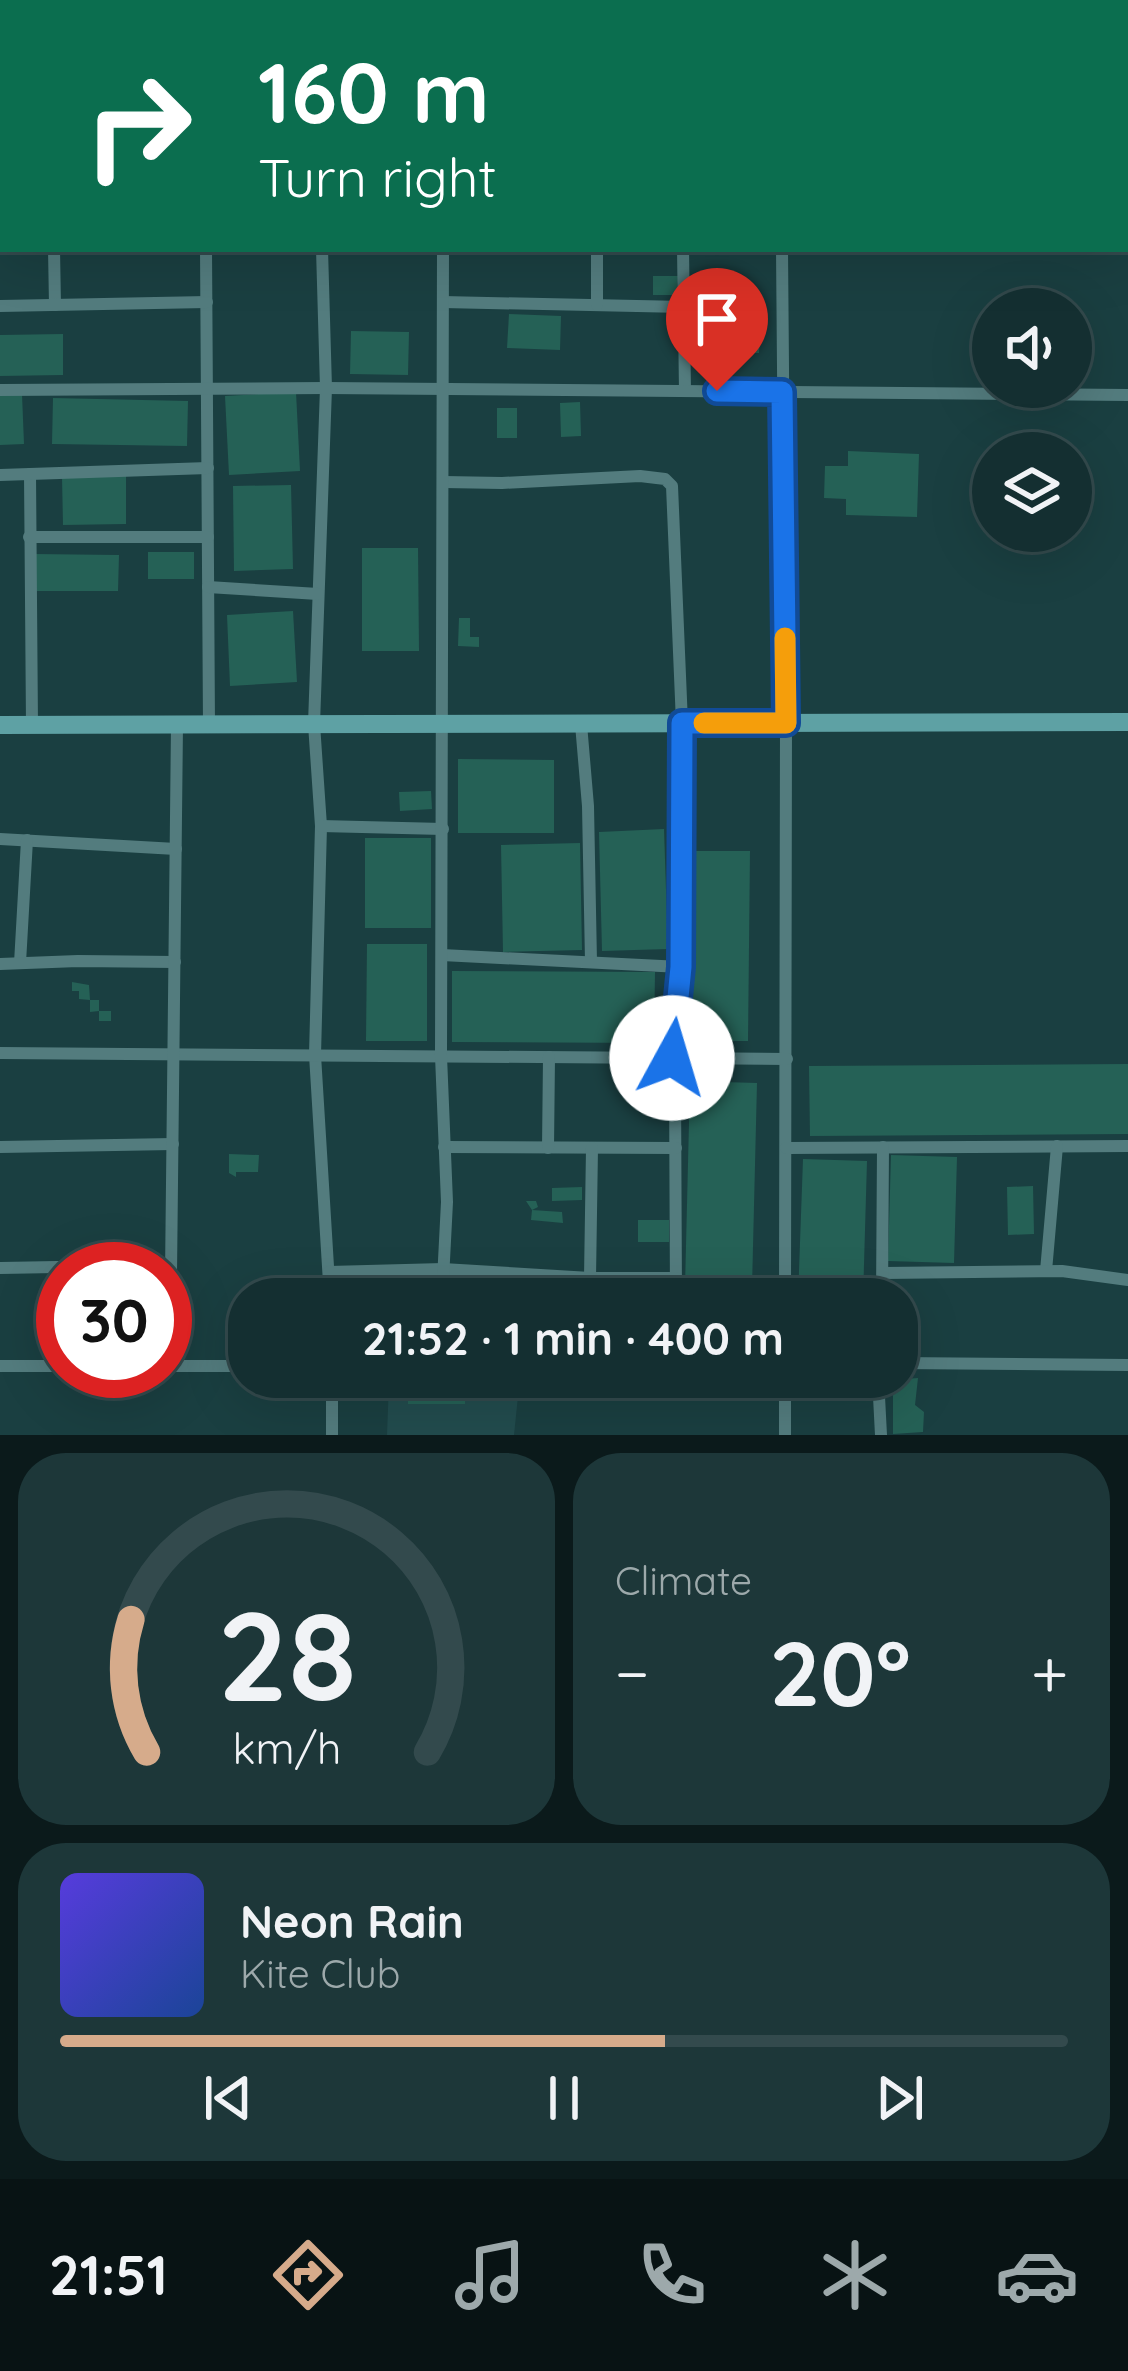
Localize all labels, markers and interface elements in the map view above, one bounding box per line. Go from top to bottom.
text: 160 m [258,39,490,144]
icon: right [60,48,216,204]
text: Turn right [258,143,497,211]
pin [666,268,768,391]
icon: arrive [684,286,750,352]
map controls [972,288,1092,552]
button: sound [972,288,1092,408]
button: layers [972,432,1092,552]
position arrow [609,995,735,1121]
speed limit sign: 30 [36,1242,192,1398]
text: 21:52 · 1 min · 400 m [362,1310,784,1366]
text: Climate [615,1556,752,1605]
text: 28 [217,1576,356,1732]
text: 20° [769,1616,911,1729]
text: − [615,1631,649,1714]
text: + [1031,1631,1068,1714]
text: km/h [232,1721,341,1775]
text: Neon Rain [240,1893,464,1949]
text: Kite Club [240,1949,400,1998]
icon: previous [195,2065,261,2131]
icon: pause [531,2065,597,2131]
icon: next [867,2065,933,2131]
icon: directions [266,2233,350,2317]
icon: music [448,2233,532,2317]
icon: phone [630,2233,714,2317]
icon: climate [813,2233,897,2317]
icon: car [995,2233,1079,2317]
text: 21:51 [49,2241,168,2309]

